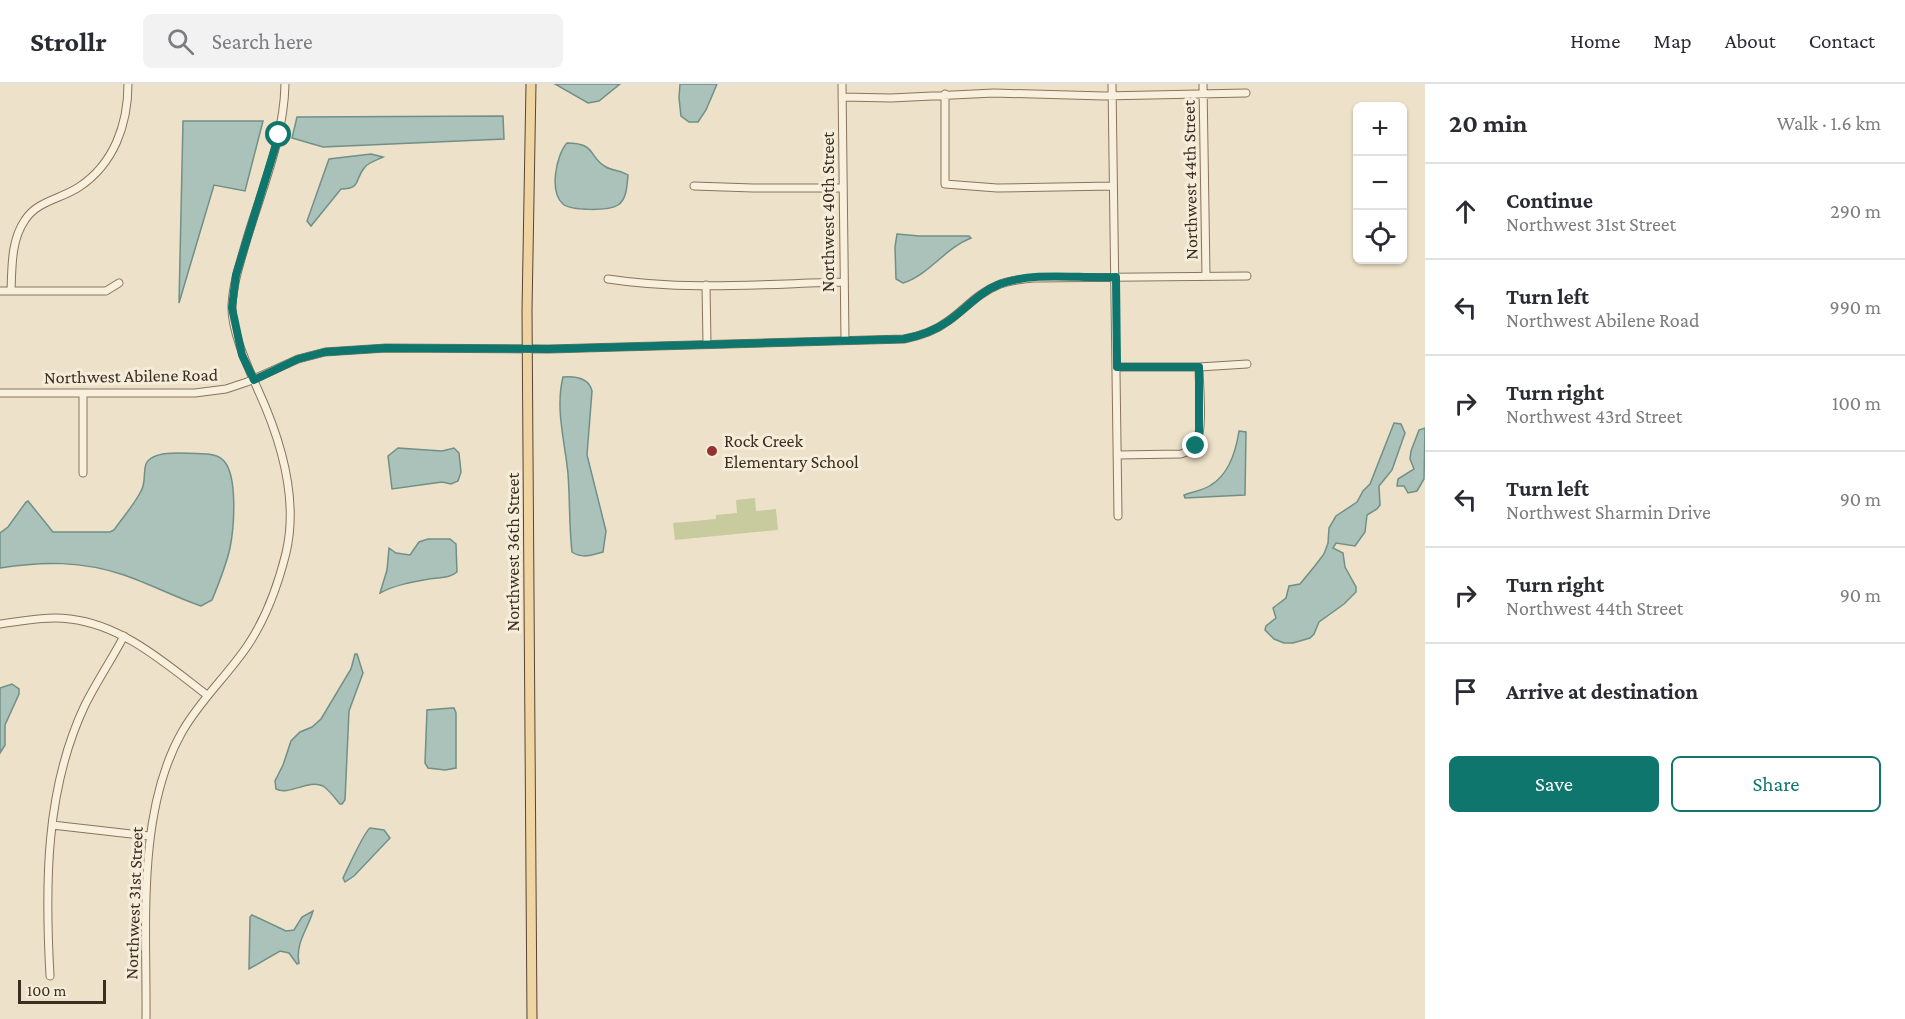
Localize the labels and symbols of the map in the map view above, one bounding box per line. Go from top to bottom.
street label: Northwest 44th Street [1179,99,1201,260]
route start [265,121,291,147]
street label: Northwest 40th Street [818,131,838,292]
street label: Northwest Abilene Road [44,364,219,388]
place label: Rock Creek Elementary School [724,431,859,472]
route end [1182,432,1208,458]
marker: Rock Creek Elementary School [705,444,719,458]
street label: Northwest 36th Street [503,472,523,631]
street label: Northwest 31st Street [121,825,147,980]
scale bar [18,977,106,1004]

